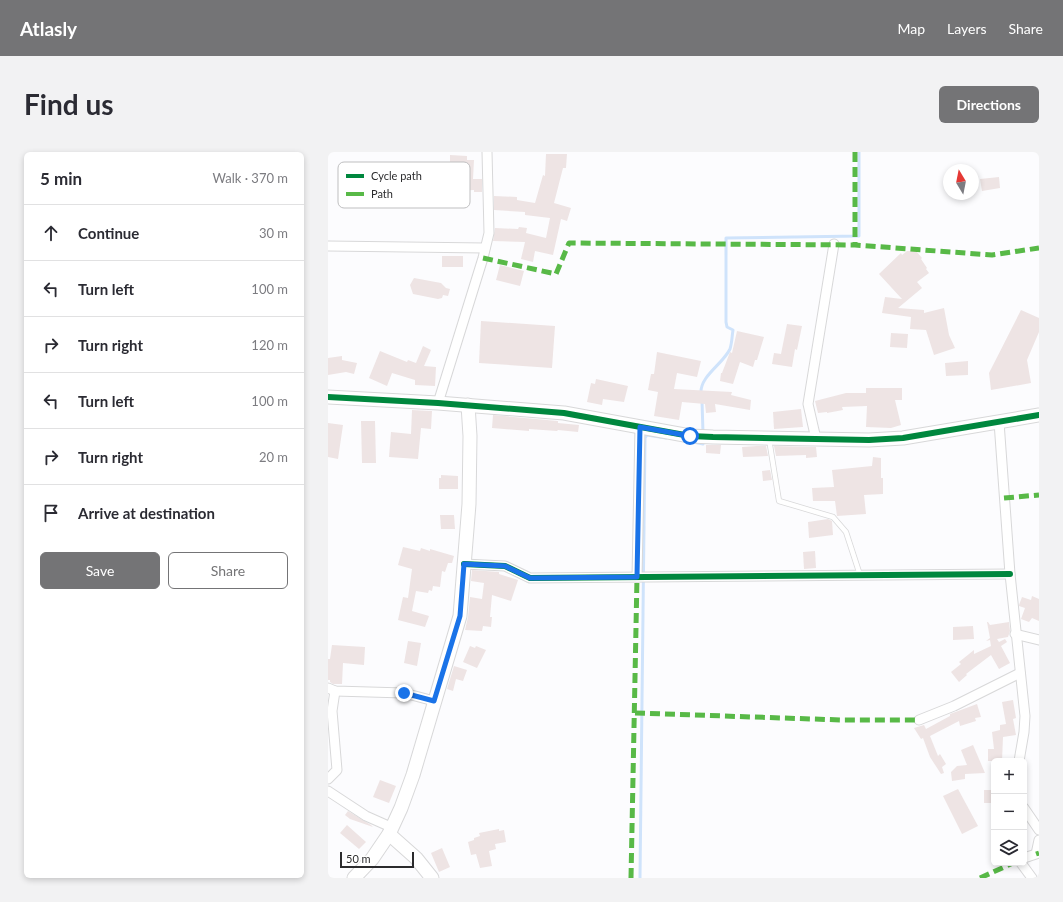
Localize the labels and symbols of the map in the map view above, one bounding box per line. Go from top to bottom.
legend [338,162,470,208]
north arrow [943,164,979,200]
text: Cycle path [371,169,422,182]
text: Path [371,187,393,200]
route start [681,427,699,445]
route end [395,684,413,702]
scale bar [340,850,414,869]

